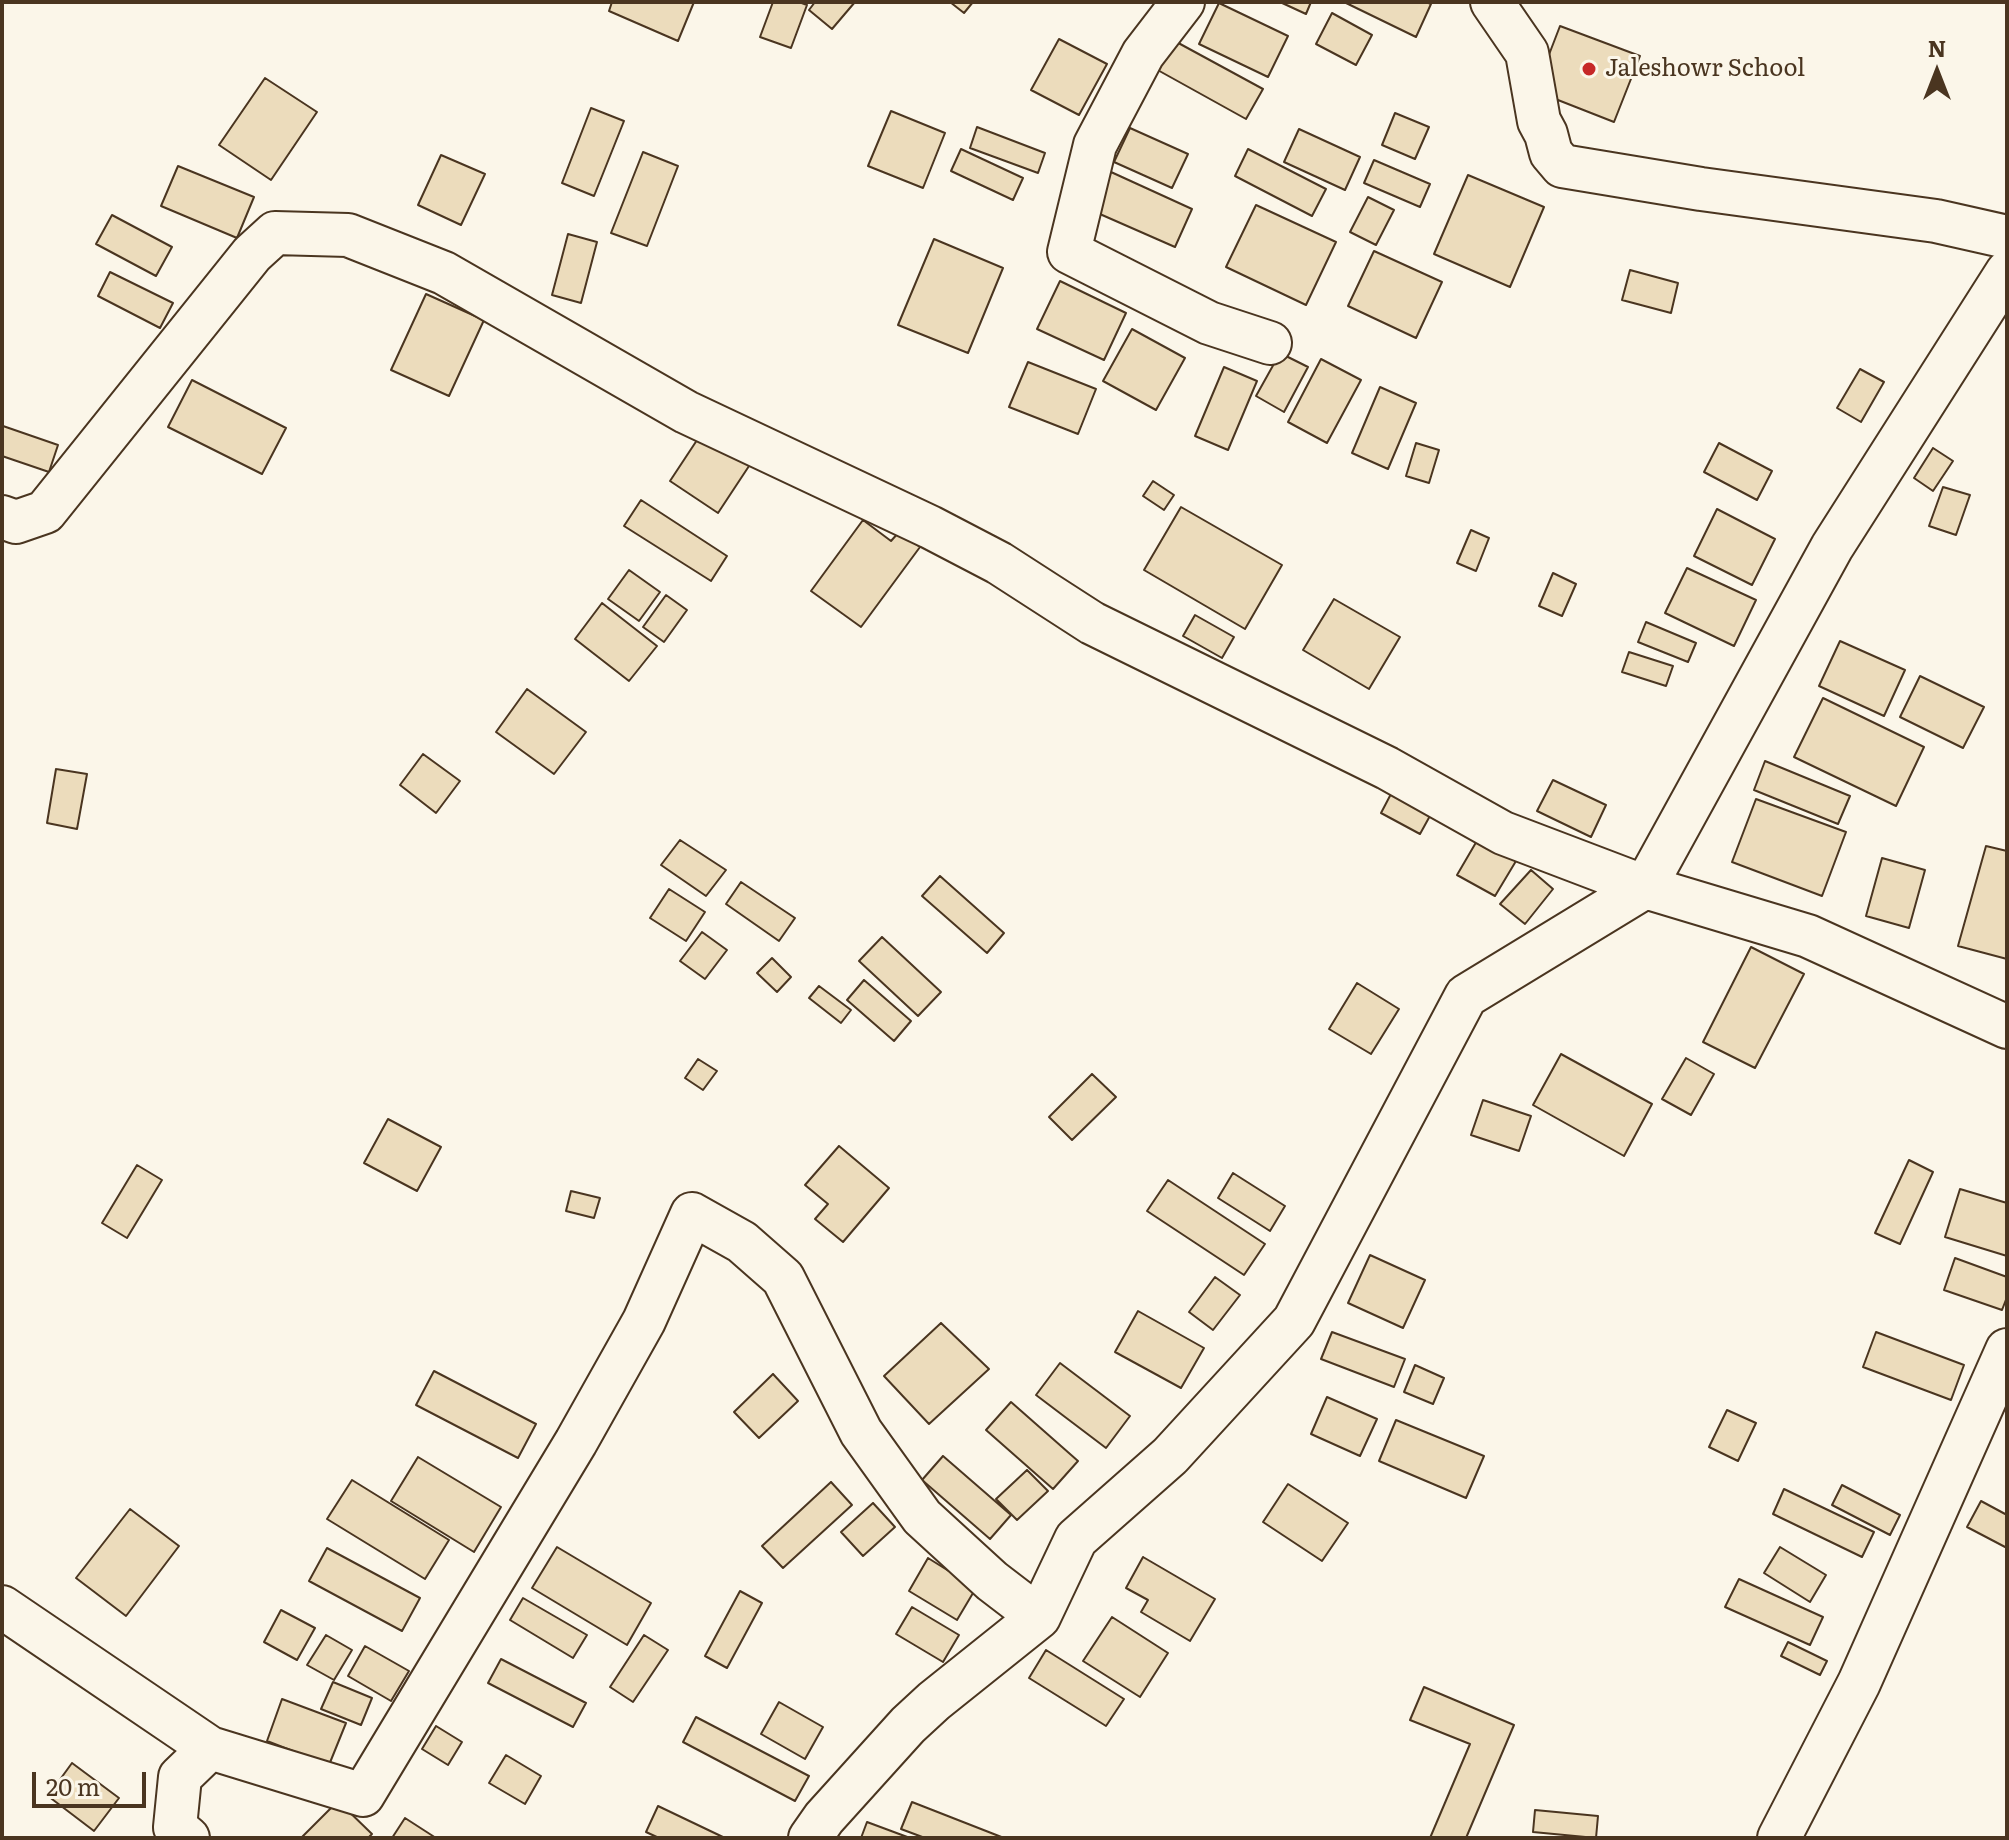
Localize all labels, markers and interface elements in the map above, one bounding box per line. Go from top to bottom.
text: N [1928,31,1946,64]
north arrow [1897,32,1977,112]
place label: Jaleshowr School [1605,55,1805,83]
marker: Jaleshowr School [1580,60,1598,78]
scale bar [36,1756,150,1806]
text: 20 m [46,1768,100,1803]

